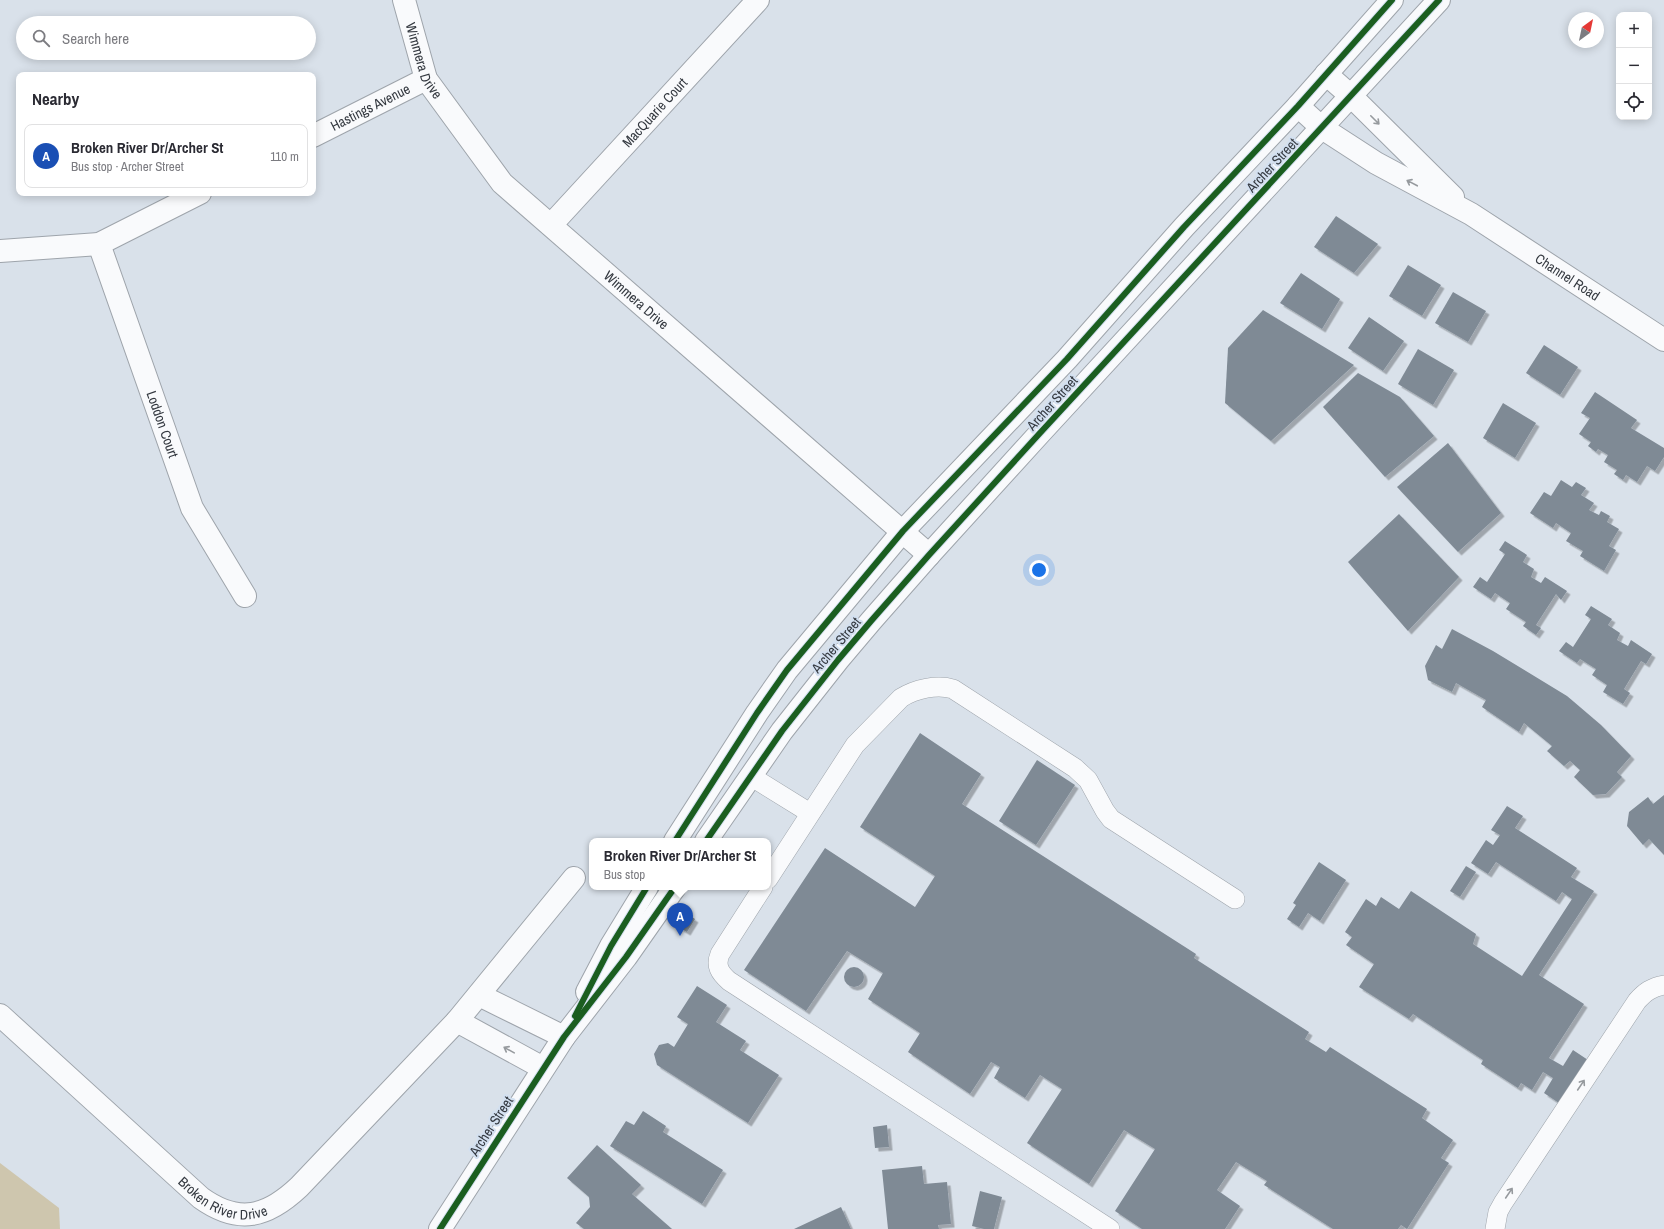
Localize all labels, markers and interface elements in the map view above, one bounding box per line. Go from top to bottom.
north arrow [1568,12,1604,48]
map controls [1616,12,1652,120]
button: + [1616,12,1652,48]
search box [16,16,316,60]
street label: Wimmera Drive [402,20,446,102]
icon: search [30,27,52,49]
text: Search here [62,28,129,49]
button: − [1616,48,1652,84]
street label: MacQuarie Court [618,74,691,151]
street label: Hastings Avenue [327,80,413,135]
button: locate [1616,84,1652,120]
text: Nearby [32,87,79,110]
one-way arrow [1370,115,1380,125]
street label: Archer Street [1242,134,1302,197]
text: Broken River Dr/Archer St [71,137,223,158]
text: A [42,148,50,165]
text: 110 m [270,148,299,165]
text: Bus stop · Archer Street [71,158,184,175]
one-way arrow [1406,178,1418,186]
street label: Channel Road [1532,249,1603,305]
street label: Wimmera Drive [600,267,673,333]
street label: Archer Street [1022,372,1081,435]
street label: Loddon Court [142,388,183,460]
your location [1029,560,1049,580]
street label: Archer Street [807,613,865,677]
popup [589,838,771,890]
text: Broken River Dr/Archer St [604,845,756,866]
text: Bus stop [604,866,645,883]
pin: A [667,903,693,936]
one-way arrow [503,1045,515,1053]
one-way arrow [1577,1080,1585,1091]
street label: Archer Street [464,1093,517,1160]
street label: Broken River Drive [174,1173,270,1223]
one-way arrow [1505,1188,1513,1199]

